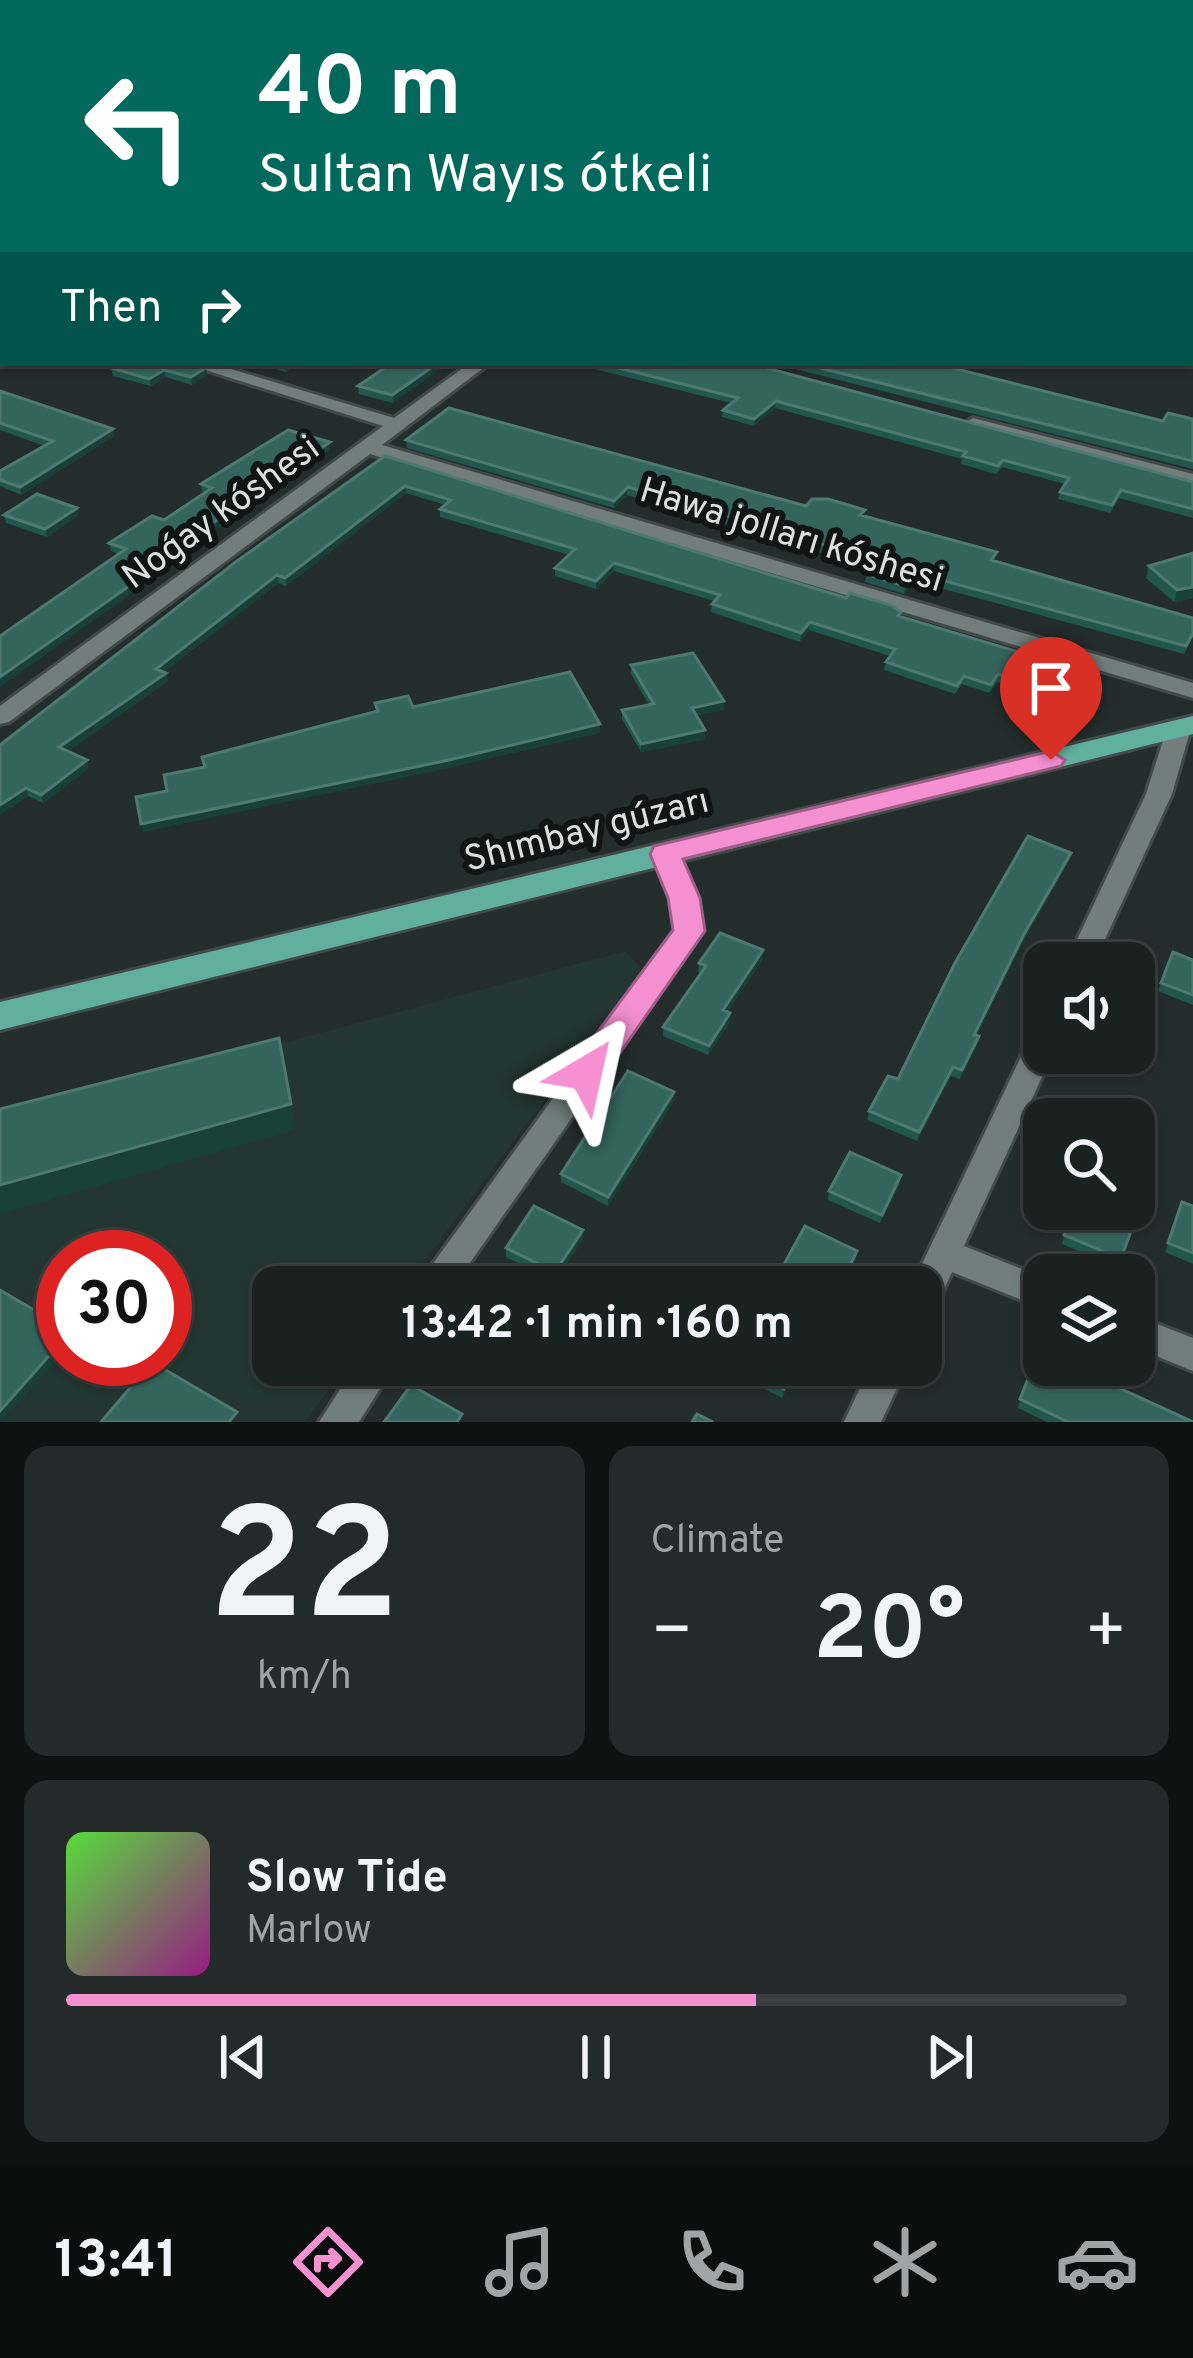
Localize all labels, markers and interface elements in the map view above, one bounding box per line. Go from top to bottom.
text: 40 m [258,39,462,145]
icon: left [60,48,216,204]
text: Sultan Wayıs ótkeli [258,143,712,212]
icon: right [186,276,252,342]
text: Then [60,281,162,338]
street label: Noǵay kóshesi [114,427,330,601]
street label: Hawa jolları kóshesi [634,469,948,605]
pin [1000,637,1102,760]
icon: arrive [1018,655,1084,721]
street label: Shımbay gúzarı [460,779,714,885]
map controls [1023,942,1155,1386]
button: sound [1023,942,1155,1074]
position arrow [523,1010,649,1136]
button: search [1023,1098,1155,1230]
speed limit sign: 30 [36,1230,192,1386]
button: layers [1023,1254,1155,1386]
text: 13:42 · 1 min · 160 m [401,1297,793,1354]
text: 22 [209,1477,400,1675]
text: Climate [651,1518,784,1567]
text: 20° [813,1578,965,1691]
text: − [651,1593,693,1676]
text: + [1084,1593,1127,1676]
text: km/h [257,1654,352,1703]
text: Slow Tide [246,1851,448,1908]
text: Marlow [246,1908,372,1957]
icon: previous [210,2024,276,2090]
icon: pause [563,2024,629,2090]
icon: next [917,2024,983,2090]
icon: directions [286,2220,370,2304]
icon: music [478,2220,562,2304]
icon: phone [670,2220,754,2304]
icon: climate [863,2220,947,2304]
icon: car [1055,2220,1139,2304]
text: 13:41 [54,2228,178,2297]

